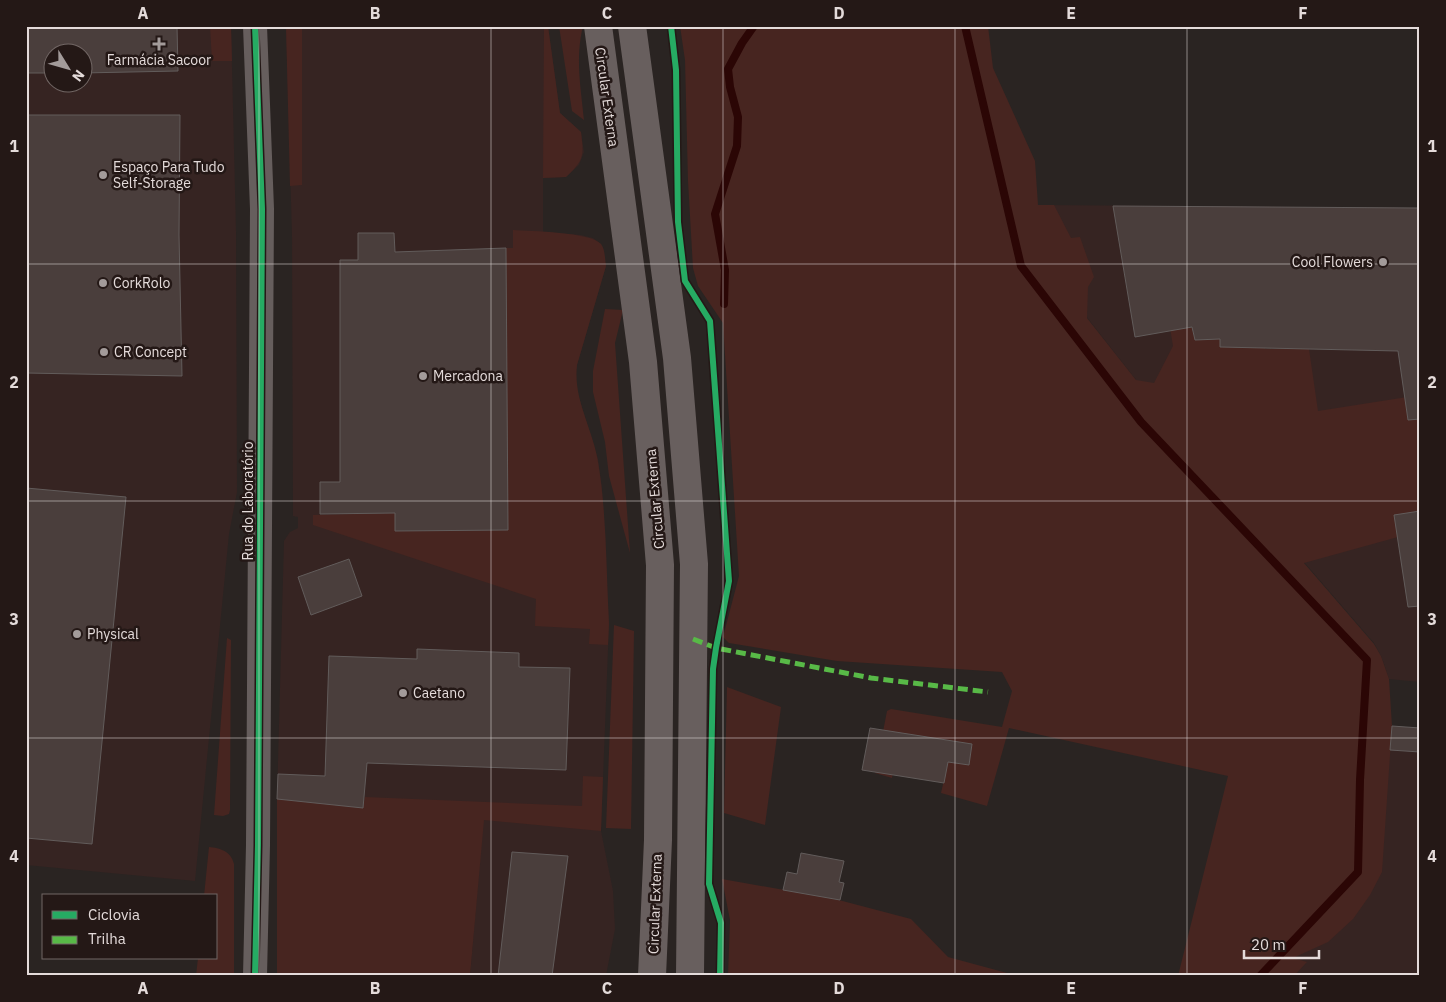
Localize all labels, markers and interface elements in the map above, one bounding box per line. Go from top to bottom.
text: A [138,3,149,23]
text: B [370,3,381,23]
text: C [602,3,612,23]
text: D [833,3,845,23]
text: E [1066,3,1076,23]
text: F [1298,3,1308,23]
marker: Farmácia Sacoor [153,38,165,50]
north arrow [42,42,92,92]
street label: Circular Externa [591,46,623,148]
place label: Farmácia Sacoor [107,51,211,69]
text: N [68,66,89,85]
text: 1 [9,136,19,156]
text: 1 [1427,136,1437,156]
place label: Espaço Para Tudo Self-Storage [113,158,225,192]
marker: Espaço Para Tudo Self-Storage [97,169,109,181]
place label: Cool Flowers [1292,253,1373,271]
marker: Cool Flowers [1377,256,1389,268]
place label: CorkRolo [113,274,170,292]
marker: CorkRolo [97,277,109,289]
place label: CR Concept [114,343,187,361]
marker: CR Concept [98,346,110,358]
place label: Mercadona [433,367,504,385]
marker: Mercadona [417,370,429,382]
text: 2 [9,372,19,392]
text: 2 [1427,372,1437,392]
street label: Rua do Laboratório [239,441,257,561]
street label: Circular Externa [642,448,668,550]
text: 3 [9,609,19,629]
text: 3 [1427,609,1437,629]
place label: Physical [87,625,139,643]
marker: Physical [71,628,83,640]
place label: Caetano [413,684,465,702]
marker: Caetano [397,687,409,699]
text: 4 [9,846,19,866]
text: 4 [1427,846,1437,866]
street label: Circular Externa [644,853,666,954]
legend [42,894,218,960]
text: Ciclovia [88,905,140,924]
scale bar [1244,927,1318,959]
text: Trilha [88,929,126,948]
text: 20 m [1251,935,1286,954]
text: A [138,978,149,998]
text: B [370,978,381,998]
text: C [602,978,612,998]
text: D [833,978,845,998]
text: E [1066,978,1076,998]
text: F [1298,978,1308,998]

